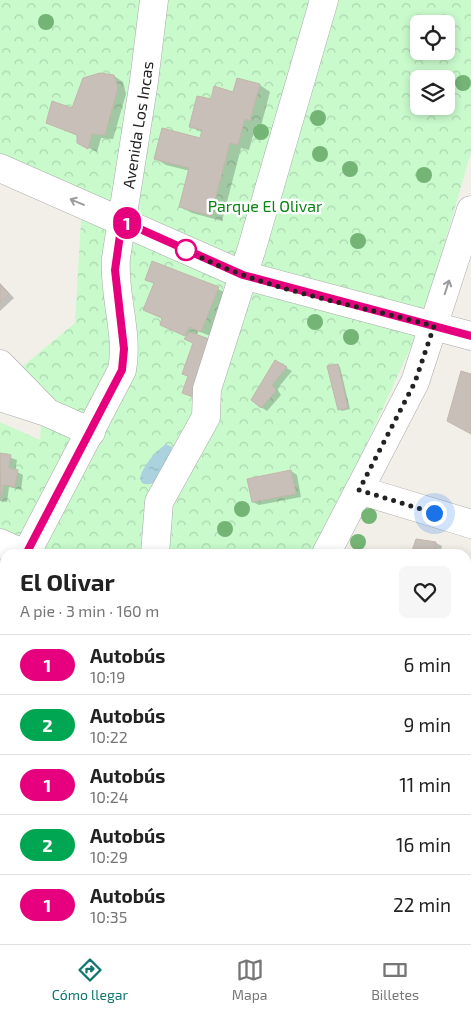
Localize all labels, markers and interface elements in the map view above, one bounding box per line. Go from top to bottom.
map controls [410,15,455,115]
button: locate [410,15,455,60]
street label: Avenida Los Incas [118,60,156,190]
button: layers [410,70,455,115]
park label: Parque El Olivar [208,196,323,215]
one-way arrow [70,197,85,206]
line badge: 1 [111,207,143,239]
text: 1 [123,212,131,234]
unlabelled marker [175,239,197,261]
one-way arrow [442,279,452,295]
your location [422,501,447,526]
button: heart [399,566,451,618]
text: El Olivar [20,567,115,596]
text: A pie · 3 min · 160 m [20,601,159,620]
text: Autobús [90,644,165,667]
text: 6 min [403,653,451,676]
text: 1 [44,654,51,676]
text: 10:19 [90,667,125,686]
text: Autobús [90,704,165,727]
text: 9 min [403,713,451,736]
text: 2 [42,714,53,736]
text: 10:22 [90,727,128,746]
text: Autobús [90,764,165,787]
text: 11 min [399,773,451,796]
text: 1 [44,774,51,796]
text: 10:24 [90,787,129,806]
text: Autobús [90,824,165,847]
text: 16 min [396,833,451,856]
text: 2 [42,834,53,856]
text: 10:29 [90,847,128,866]
text: Autobús [90,884,165,907]
text: 22 min [393,893,451,916]
text: 1 [44,894,51,916]
text: 10:35 [90,907,127,926]
tab: Cómo llegar [52,956,128,1003]
tab: Mapa [232,956,267,1003]
tab: Billetes [371,956,419,1003]

